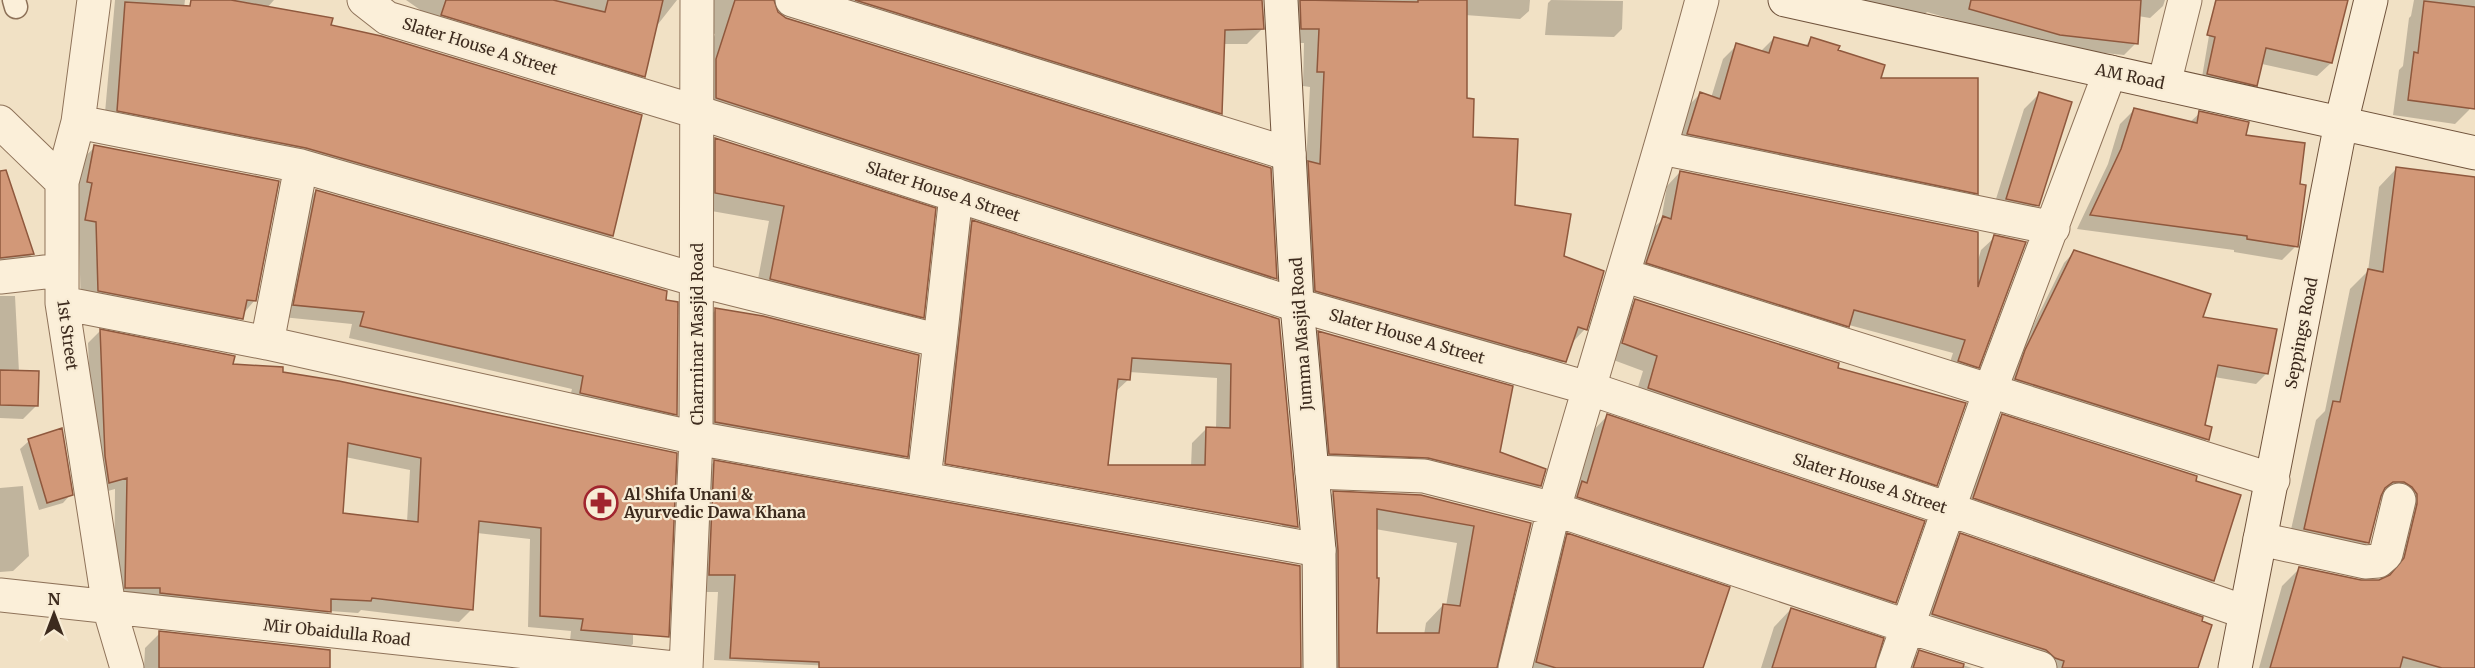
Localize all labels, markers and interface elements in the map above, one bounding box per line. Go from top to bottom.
street label: Slater House A Street [400,13,561,79]
street label: AM Road [2093,59,2167,93]
street label: Slater House A Street [863,157,1023,226]
street label: Charminar Masjid Road [687,243,707,425]
street label: Jumma Masjid Road [1286,256,1316,412]
street label: Seppings Road [2280,275,2322,391]
street label: 1st Street [53,299,83,372]
street label: Slater House A Street [1327,304,1488,368]
street label: Slater House A Street [1790,449,1950,518]
place label: Al Shifa Unani & Ayurvedic Dawa Khana [623,484,806,522]
pharmacy icon: Al Shifa Unani & Ayurvedic Dawa Khana [583,485,619,521]
north arrow [24,584,84,644]
text: N [48,589,61,609]
street label: Mir Obaidulla Road [262,614,412,650]

